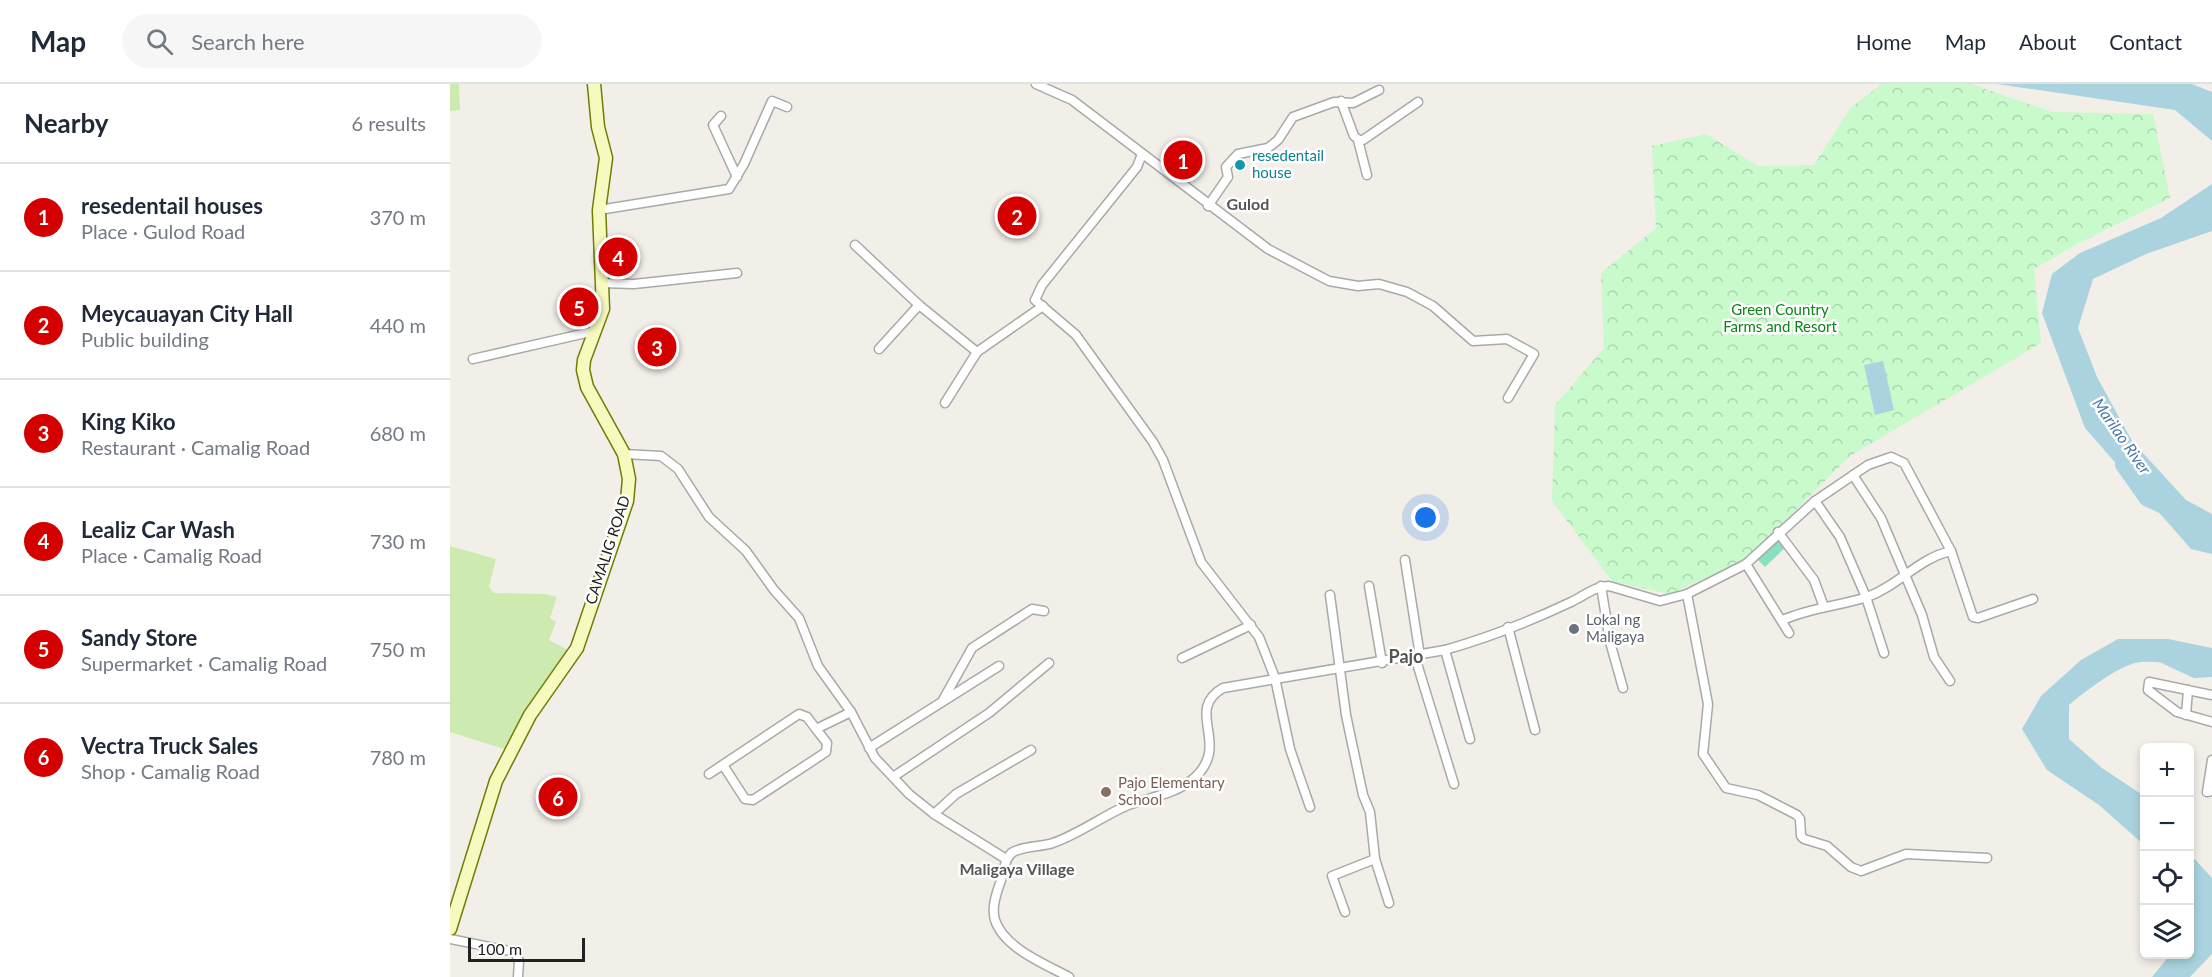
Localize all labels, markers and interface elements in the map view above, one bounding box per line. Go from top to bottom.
search box [122,14,542,68]
text: Map [30,24,86,58]
icon: search [143,25,176,58]
text: Search here [191,28,305,55]
text: Home [1856,29,1912,54]
text: Map [1945,29,1986,54]
text: About [2019,29,2076,54]
text: Contact [2109,29,2182,54]
text: Nearby [24,107,109,139]
text: 6 results [351,111,426,135]
pin: 1 [1164,138,1202,182]
place label: resedentail house [1252,146,1324,181]
marker: resedentail house [1233,158,1247,172]
text: resedentail houses [81,192,263,219]
pin: 2 [998,194,1036,238]
district label: Gulod [1227,194,1269,213]
text: 1 [38,205,49,229]
text: 370 m [370,205,426,229]
text: Place · Gulod Road [81,219,245,243]
pin: 4 [598,234,638,279]
pin: 5 [560,284,598,330]
text: Meycauayan City Hall [81,300,293,327]
park label: Green Country Farms and Resort [1723,300,1837,335]
text: 2 [38,313,49,337]
text: 440 m [370,313,426,337]
pin: 3 [638,324,676,370]
text: Public building [81,327,209,351]
water label: Marilao River [2089,394,2156,478]
text: King Kiko [81,408,176,435]
text: 3 [38,421,49,445]
text: 680 m [370,421,426,445]
text: Restaurant · Camalig Road [81,435,310,459]
street label: CAMALIG ROAD [581,493,633,606]
your location [1411,503,1440,532]
text: Lealiz Car Wash [81,516,235,543]
text: 4 [38,529,49,553]
text: 730 m [370,529,426,553]
text: Place · Camalig Road [81,543,262,567]
place label: Lokal ng Maligaya [1586,610,1644,645]
marker: Lokal ng Maligaya [1567,622,1581,636]
text: Sandy Store [81,624,197,651]
text: 5 [38,637,49,661]
text: 750 m [370,637,426,661]
district label: Pajo [1389,645,1423,667]
text: Supermarket · Camalig Road [81,651,327,675]
text: Vectra Truck Sales [81,732,258,759]
map controls [2140,743,2194,959]
button: + [2140,743,2194,797]
text: 6 [38,745,49,769]
text: 780 m [370,745,426,769]
text: Shop · Camalig Road [81,759,260,783]
place label: Pajo Elementary School [1118,773,1225,808]
pin: 6 [538,774,578,820]
marker: Pajo Elementary School [1099,785,1113,799]
button: − [2140,797,2194,851]
button: locate [2140,851,2194,905]
district label: Maligaya Village [959,859,1075,878]
button: layers [2140,905,2194,959]
scale bar [468,935,585,962]
text: 100 m [477,939,522,958]

